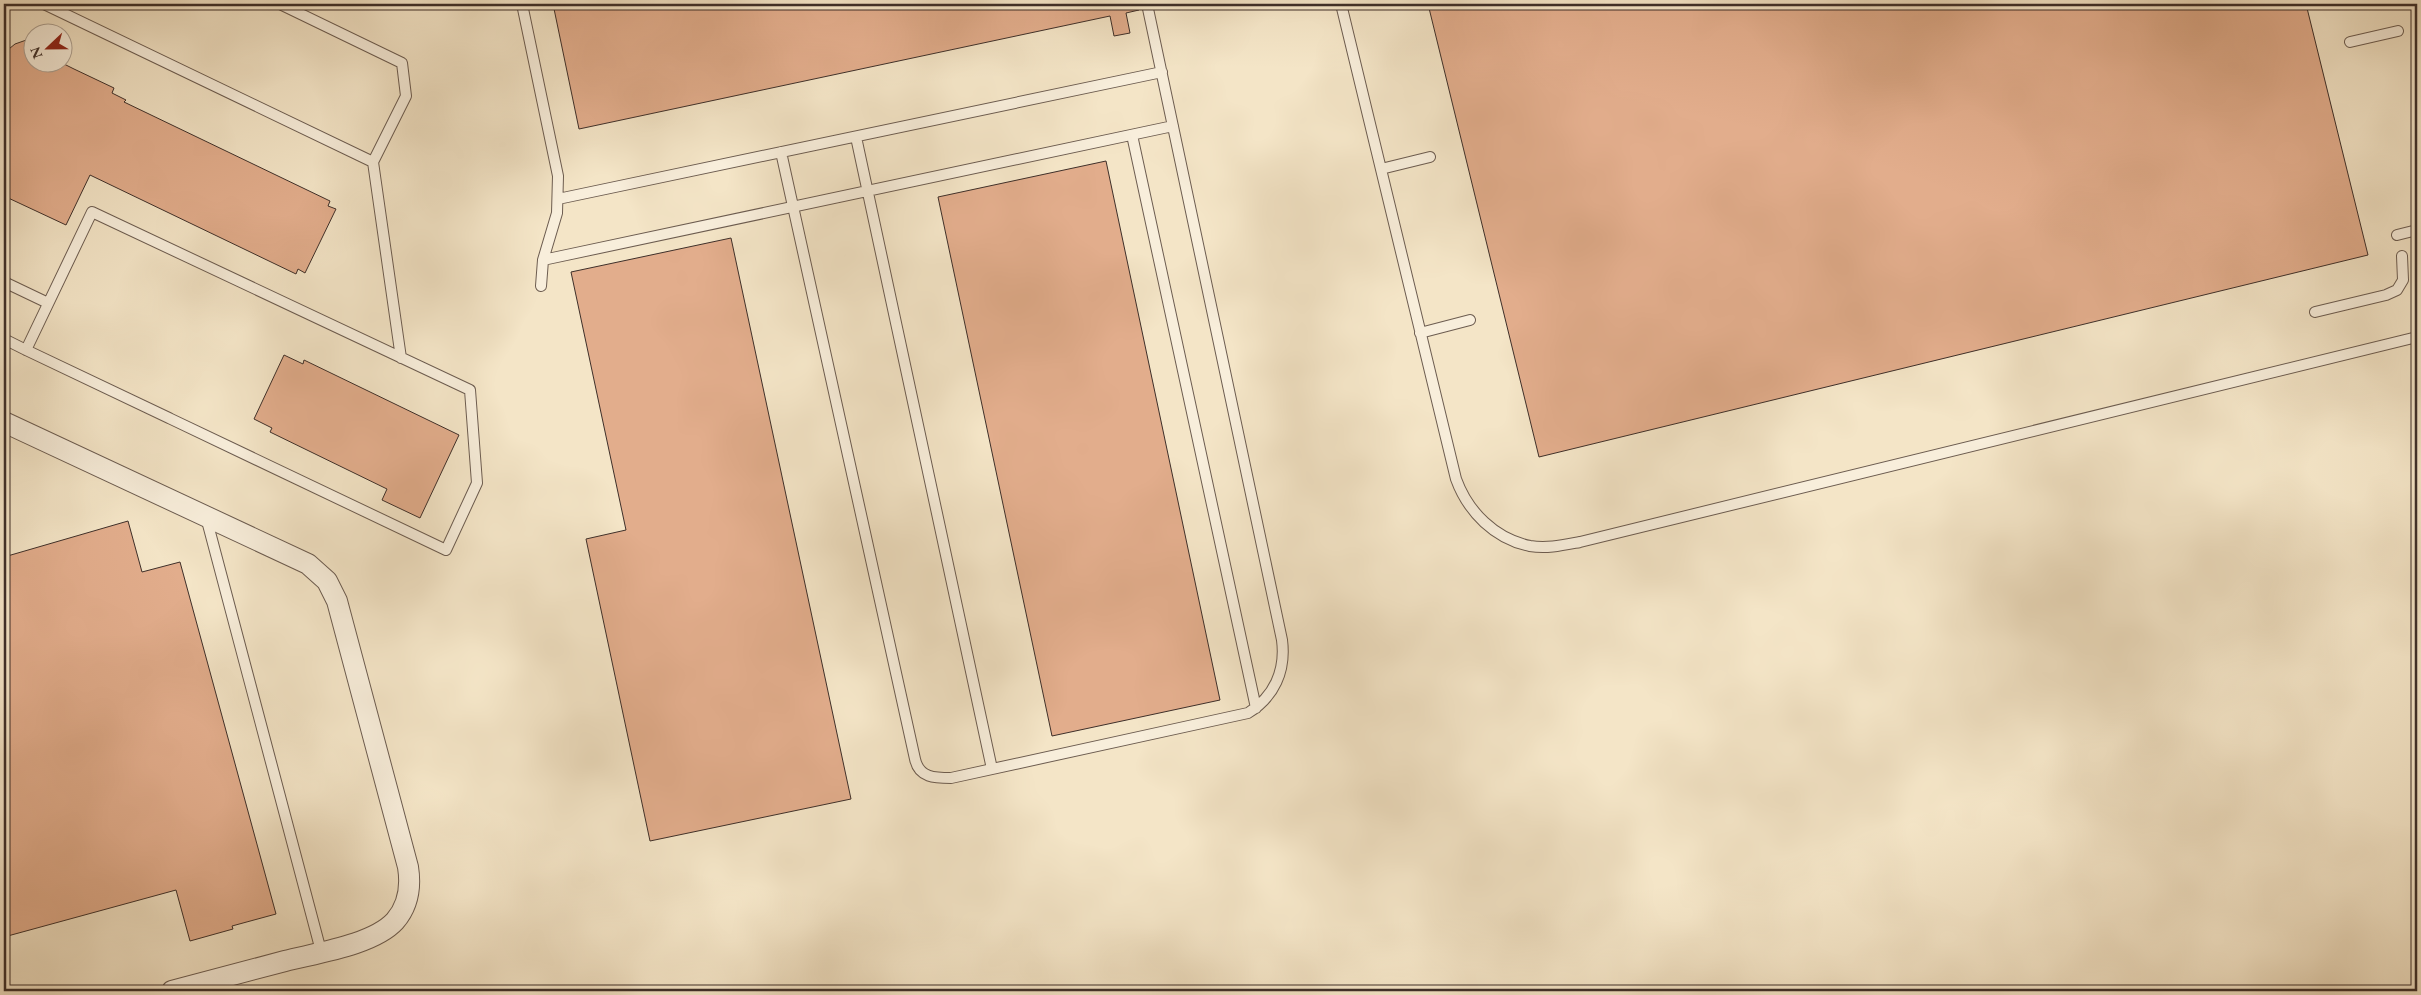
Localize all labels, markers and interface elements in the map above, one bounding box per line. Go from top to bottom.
north arrow [22,22,72,72]
text: N [25,44,46,61]

